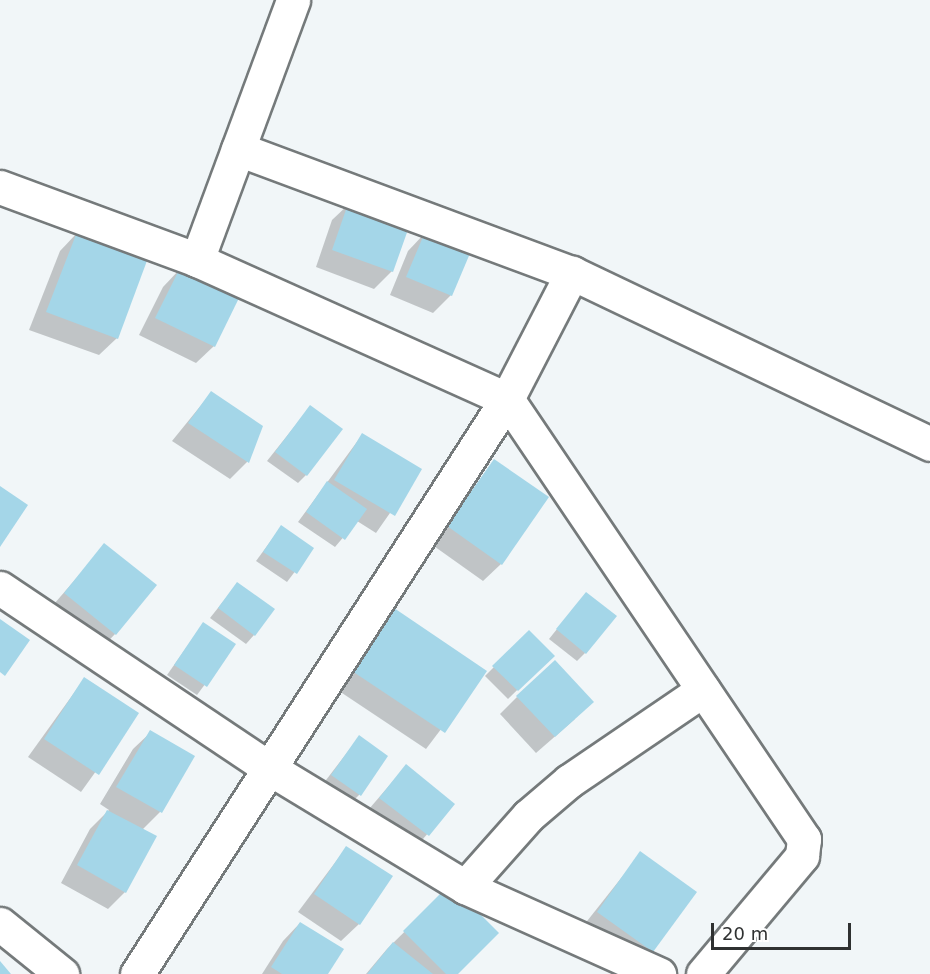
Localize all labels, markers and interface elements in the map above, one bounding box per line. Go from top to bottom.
scale bar [714,911,854,949]
text: 20 m [722,923,768,944]

